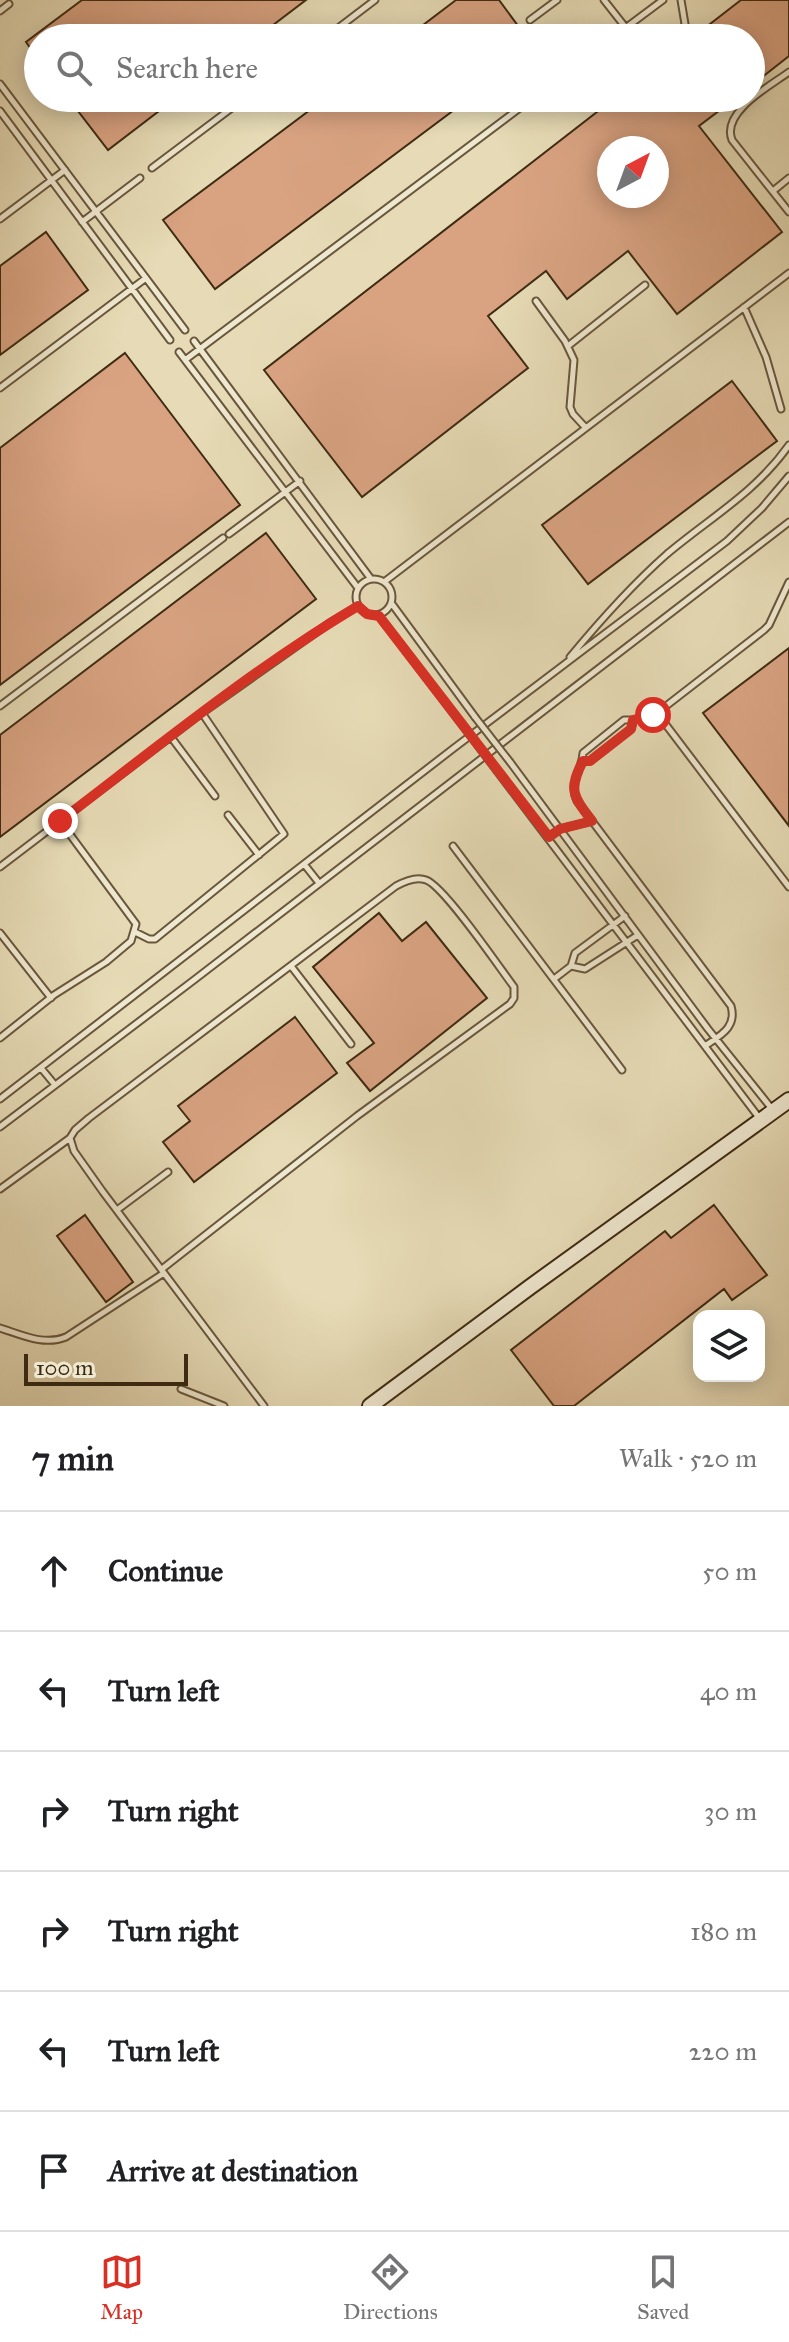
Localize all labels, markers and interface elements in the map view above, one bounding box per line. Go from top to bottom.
search box [24,24,765,112]
icon: search [52,46,96,90]
text: Search here [116,50,258,86]
north arrow [597,136,669,208]
route start [635,697,671,733]
route end [42,803,78,839]
map controls [693,1310,765,1382]
button: layers [693,1310,765,1382]
scale bar [24,1350,188,1386]
text: 100 m [36,1354,93,1381]
text: 7 min [32,1438,114,1479]
text: Walk · 520 m [619,1442,757,1474]
icon: ahead [32,1549,76,1593]
text: Continue [108,1553,223,1589]
text: 50 m [702,1555,757,1587]
icon: left [32,1669,76,1713]
text: Turn left [108,1673,219,1709]
text: 40 m [700,1675,757,1707]
icon: right [32,1789,76,1833]
text: Turn right [108,1793,239,1829]
text: 30 m [704,1795,757,1827]
icon: right [32,1909,76,1953]
text: Turn right [108,1913,239,1949]
text: 180 m [690,1915,757,1947]
icon: left [32,2029,76,2073]
text: Turn left [108,2033,219,2069]
text: 220 m [689,2035,757,2067]
icon: arrive [32,2149,76,2193]
text: Arrive at destination [108,2153,358,2189]
tab: Map [100,2250,144,2325]
tab: Directions [343,2250,438,2325]
tab: Saved [637,2250,689,2325]

